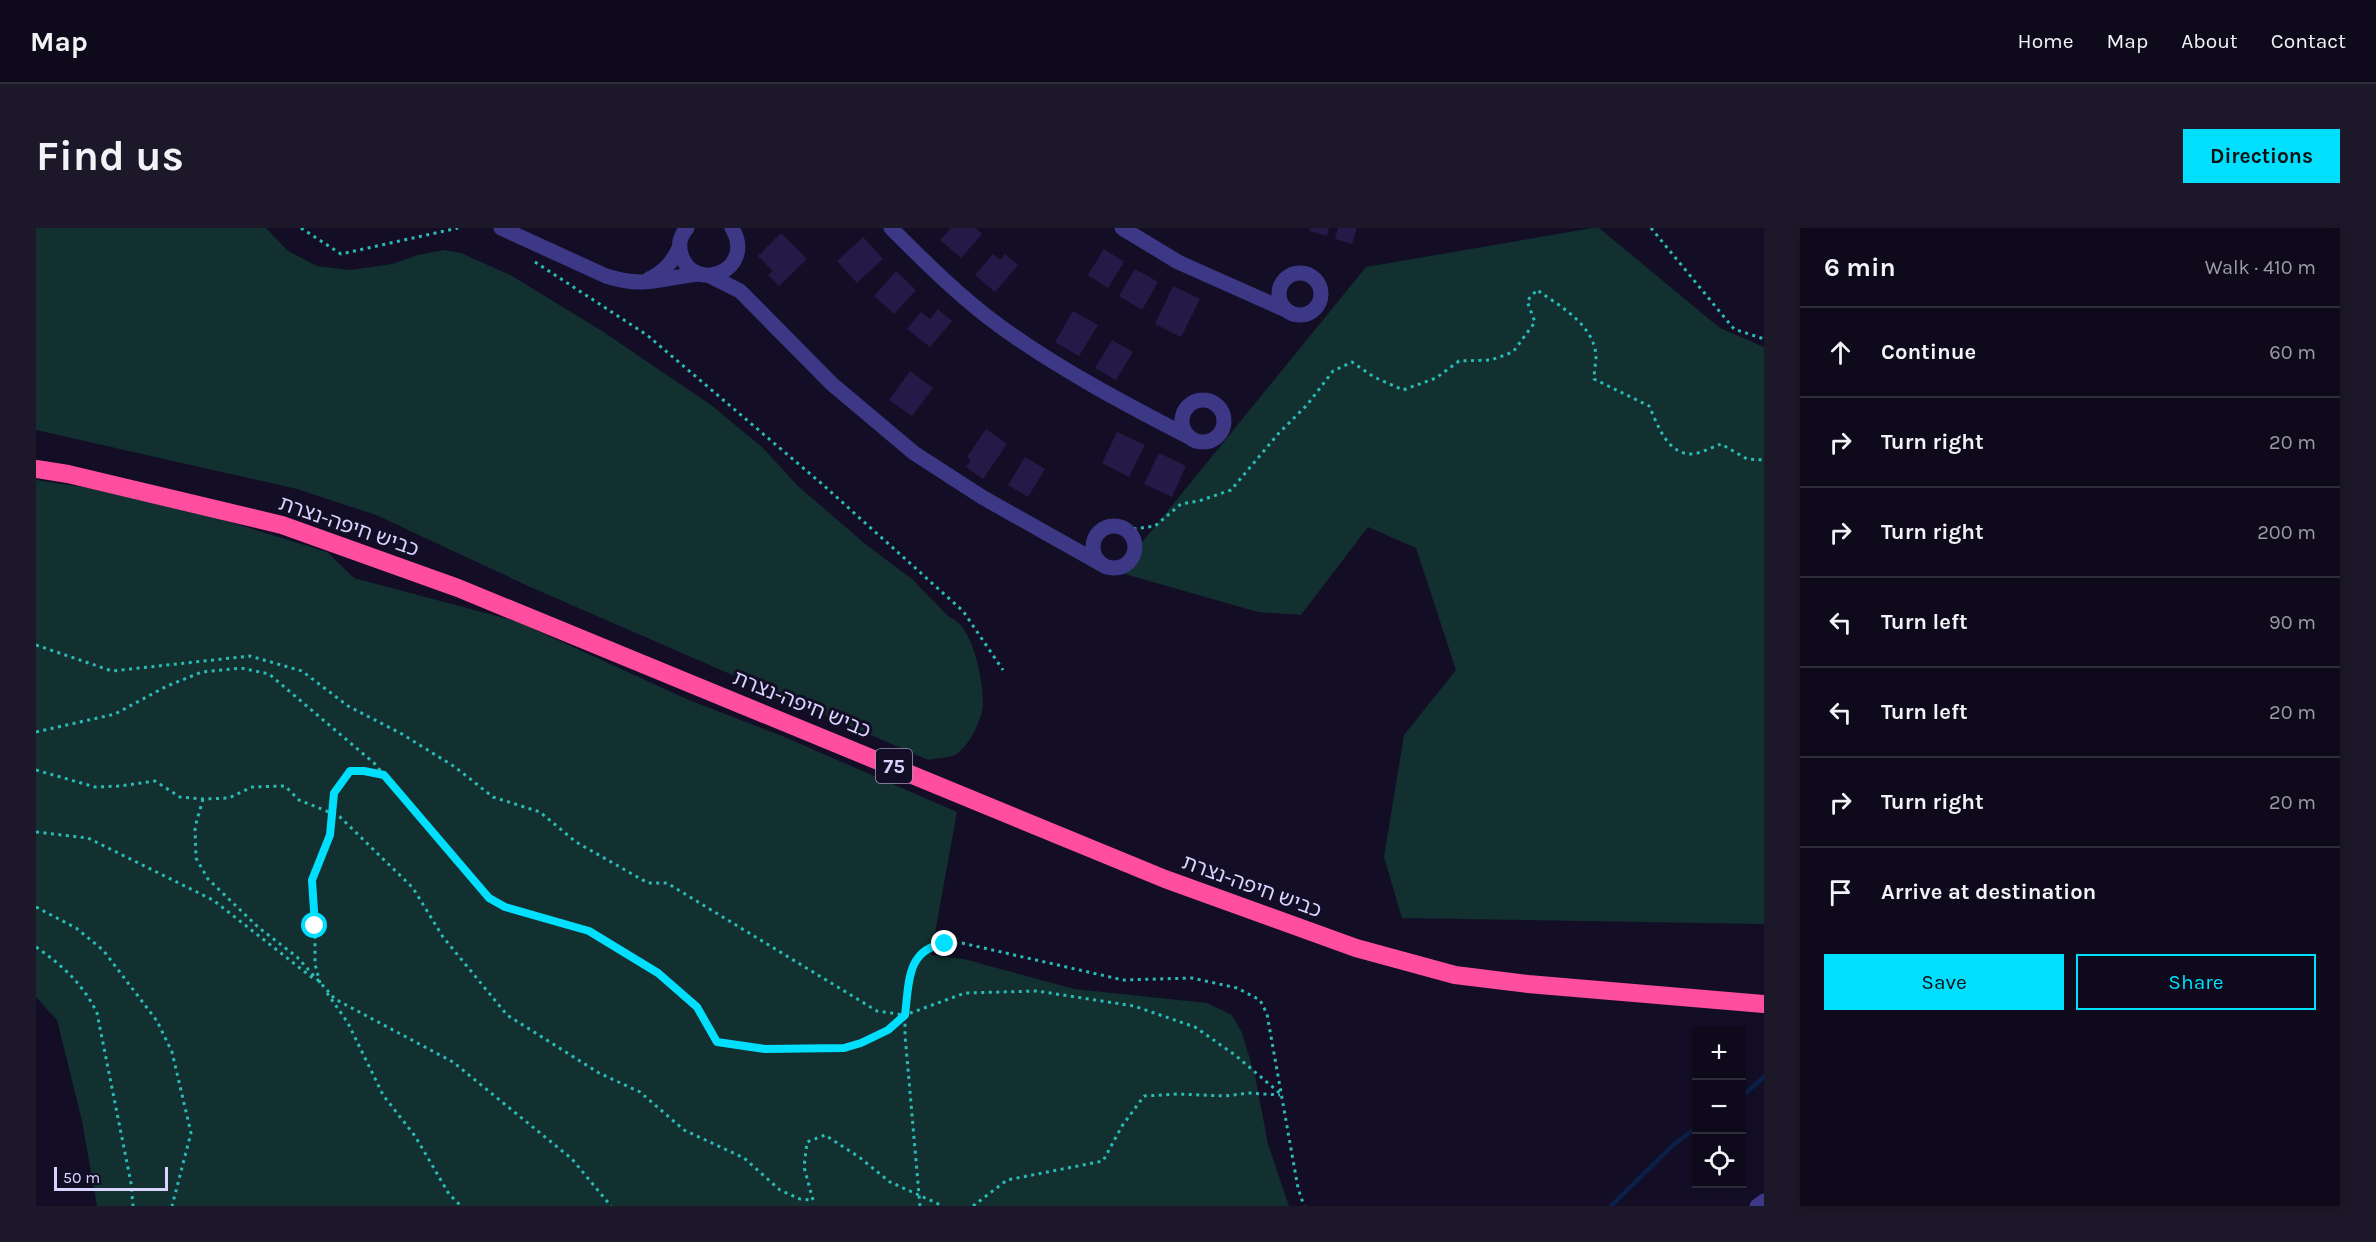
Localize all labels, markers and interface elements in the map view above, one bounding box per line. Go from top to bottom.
text: Map [30,25,88,58]
text: Home [2018,29,2074,53]
text: Map [2107,29,2148,53]
text: About [2181,29,2238,53]
text: Contact [2271,29,2346,53]
button: Directions [2183,129,2340,183]
text: Find us [36,131,184,181]
text: 6 min [1824,252,1896,283]
text: Walk · 410 m [2205,256,2316,279]
icon: ahead [1824,336,1857,369]
text: Continue [1881,339,1976,365]
text: 60 m [2269,341,2316,364]
icon: right [1824,426,1857,459]
text: Turn right [1881,429,1984,455]
text: 20 m [2269,431,2316,454]
street label: כביש חיפה-נצרת [276,491,422,561]
icon: right [1824,516,1857,549]
text: Turn right [1881,519,1984,545]
text: 200 m [2257,521,2316,544]
icon: left [1824,606,1857,639]
text: Turn left [1881,609,1968,635]
text: 90 m [2269,611,2316,634]
street label: כביש חיפה-נצרת [730,665,874,743]
icon: left [1824,696,1857,729]
text: Turn left [1881,699,1968,725]
text: 20 m [2269,701,2316,724]
road number: 75 [876,749,912,783]
icon: right [1824,786,1857,819]
text: Turn right [1881,789,1984,815]
text: 20 m [2269,791,2316,814]
street label: כביש חיפה-נצרת [1179,850,1325,922]
icon: arrive [1824,876,1857,909]
text: Arrive at destination [1881,879,2096,905]
route start [301,912,327,938]
route end [931,930,957,956]
button: Save [1824,954,2064,1010]
button: Share [2076,954,2316,1010]
map controls [1692,1026,1746,1188]
button: + [1692,1026,1746,1080]
button: − [1692,1080,1746,1134]
button: locate [1692,1134,1746,1188]
scale bar [54,1164,168,1192]
text: 50 m [63,1168,100,1187]

